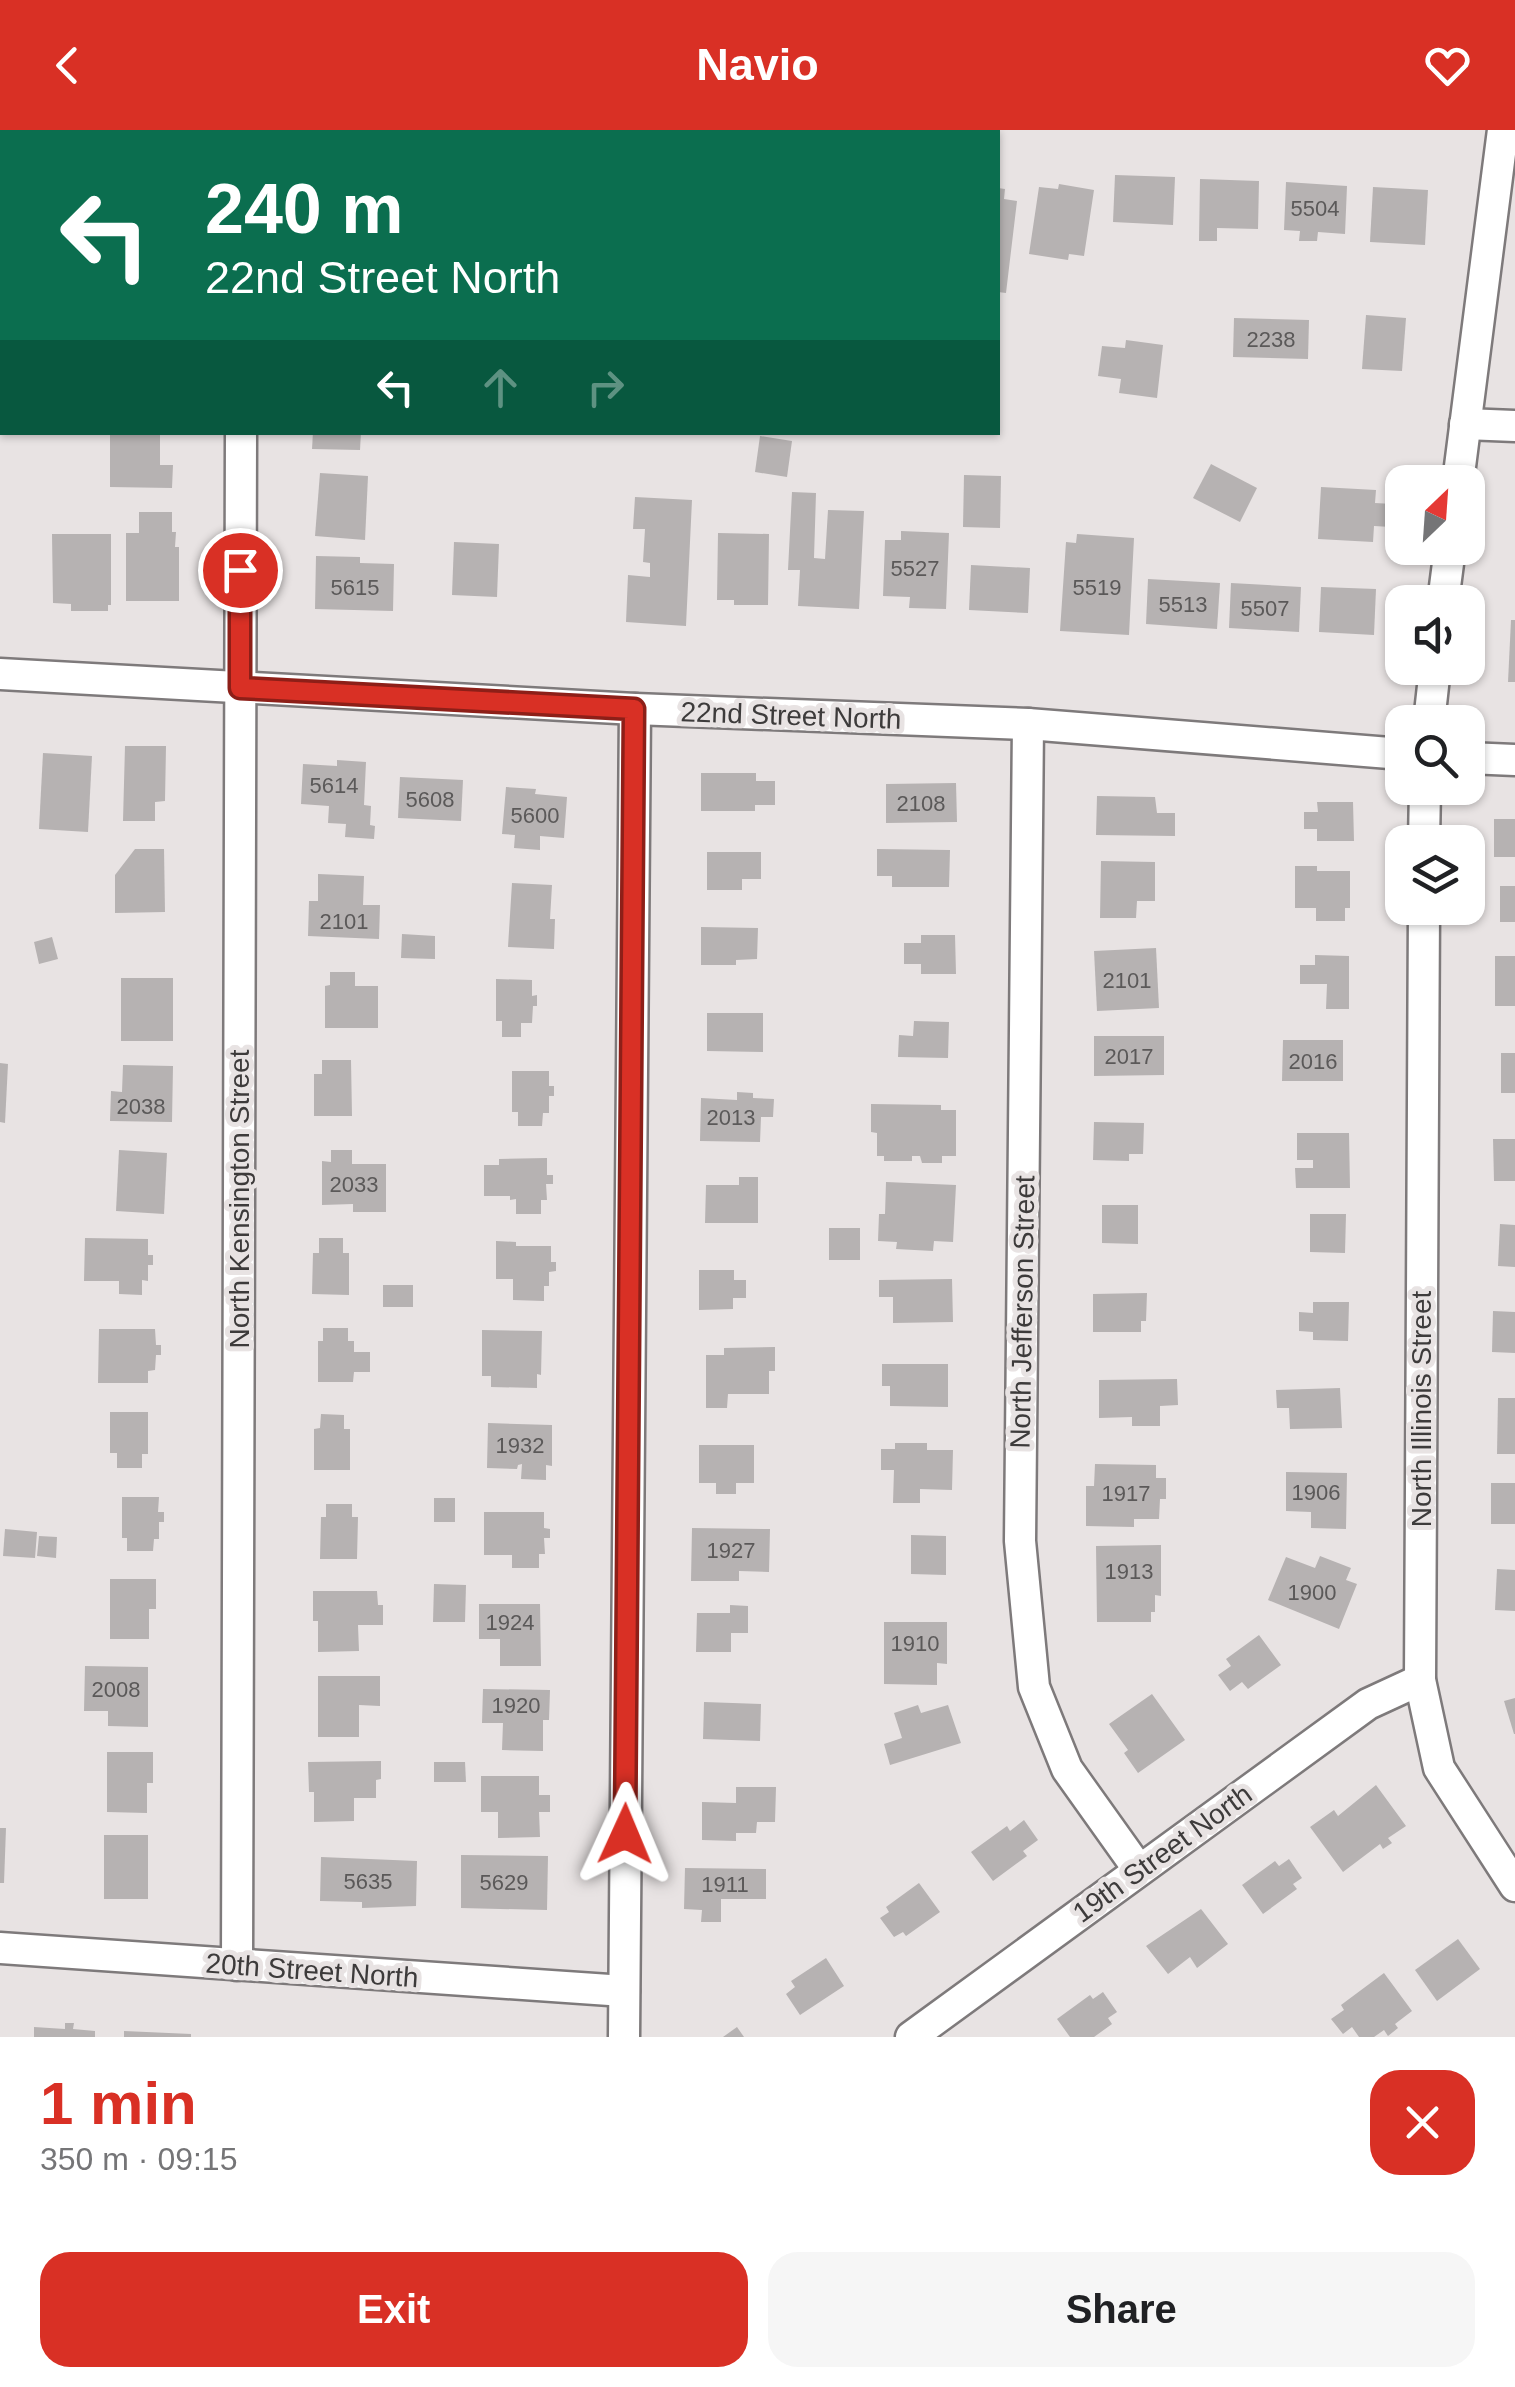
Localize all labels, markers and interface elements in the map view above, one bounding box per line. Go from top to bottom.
icon: back [40,38,95,93]
icon: heart [1420,38,1475,93]
text: Navio [696,39,819,90]
icon: left [40,170,170,300]
text: 240 m [205,170,403,248]
house number: 5504 [1291,196,1339,221]
text: 22nd Street North [205,252,560,303]
house number: 2238 [1247,327,1295,352]
icon: left [368,360,423,415]
icon: ahead [473,360,528,415]
icon: right [578,360,633,415]
north arrow [1385,465,1485,565]
map controls [1385,465,1485,925]
pin [198,528,283,613]
icon: arrive [213,543,268,598]
house number: 5527 [891,556,939,581]
house number: 5615 [331,575,379,600]
house number: 5519 [1073,575,1121,600]
button: sound [1385,585,1485,685]
house number: 5513 [1159,592,1207,617]
house number: 5507 [1241,596,1289,621]
street label: 22nd Street North [680,696,902,735]
button: search [1385,705,1485,805]
house number: 5614 [310,773,358,798]
house number: 5608 [406,787,454,812]
house number: 2108 [897,791,945,816]
house number: 5600 [511,803,559,828]
button: layers [1385,825,1485,925]
house number: 2101 [320,909,368,934]
house number: 2101 [1103,968,1151,993]
house number: 2017 [1105,1044,1153,1069]
street label: North Kensington Street [224,1049,255,1348]
house number: 2016 [1289,1049,1337,1074]
house number: 2038 [117,1094,165,1119]
house number: 2013 [707,1105,755,1130]
house number: 2033 [330,1172,378,1197]
street label: North Jefferson Street [1005,1175,1040,1449]
street label: North Illinois Street [1406,1291,1437,1527]
house number: 1932 [496,1433,544,1458]
house number: 1906 [1292,1480,1340,1505]
house number: 1917 [1102,1481,1150,1506]
house number: 1927 [707,1538,755,1563]
house number: 1913 [1105,1559,1153,1584]
house number: 1900 [1288,1580,1336,1605]
house number: 1924 [486,1610,534,1635]
house number: 1910 [891,1631,939,1656]
house number: 2008 [92,1677,140,1702]
house number: 1920 [492,1693,540,1718]
street label: 19th Street North [1067,1778,1258,1929]
position arrow [573,1782,677,1886]
house number: 5635 [344,1869,392,1894]
house number: 5629 [480,1870,528,1895]
house number: 1911 [701,1872,749,1897]
street label: 20th Street North [205,1948,419,1993]
text: 1 min [40,2070,197,2137]
button: close [1370,2070,1475,2175]
text: 350 m · 09:15 [40,2141,237,2177]
button: Exit [40,2252,748,2367]
button: Share [768,2252,1475,2367]

